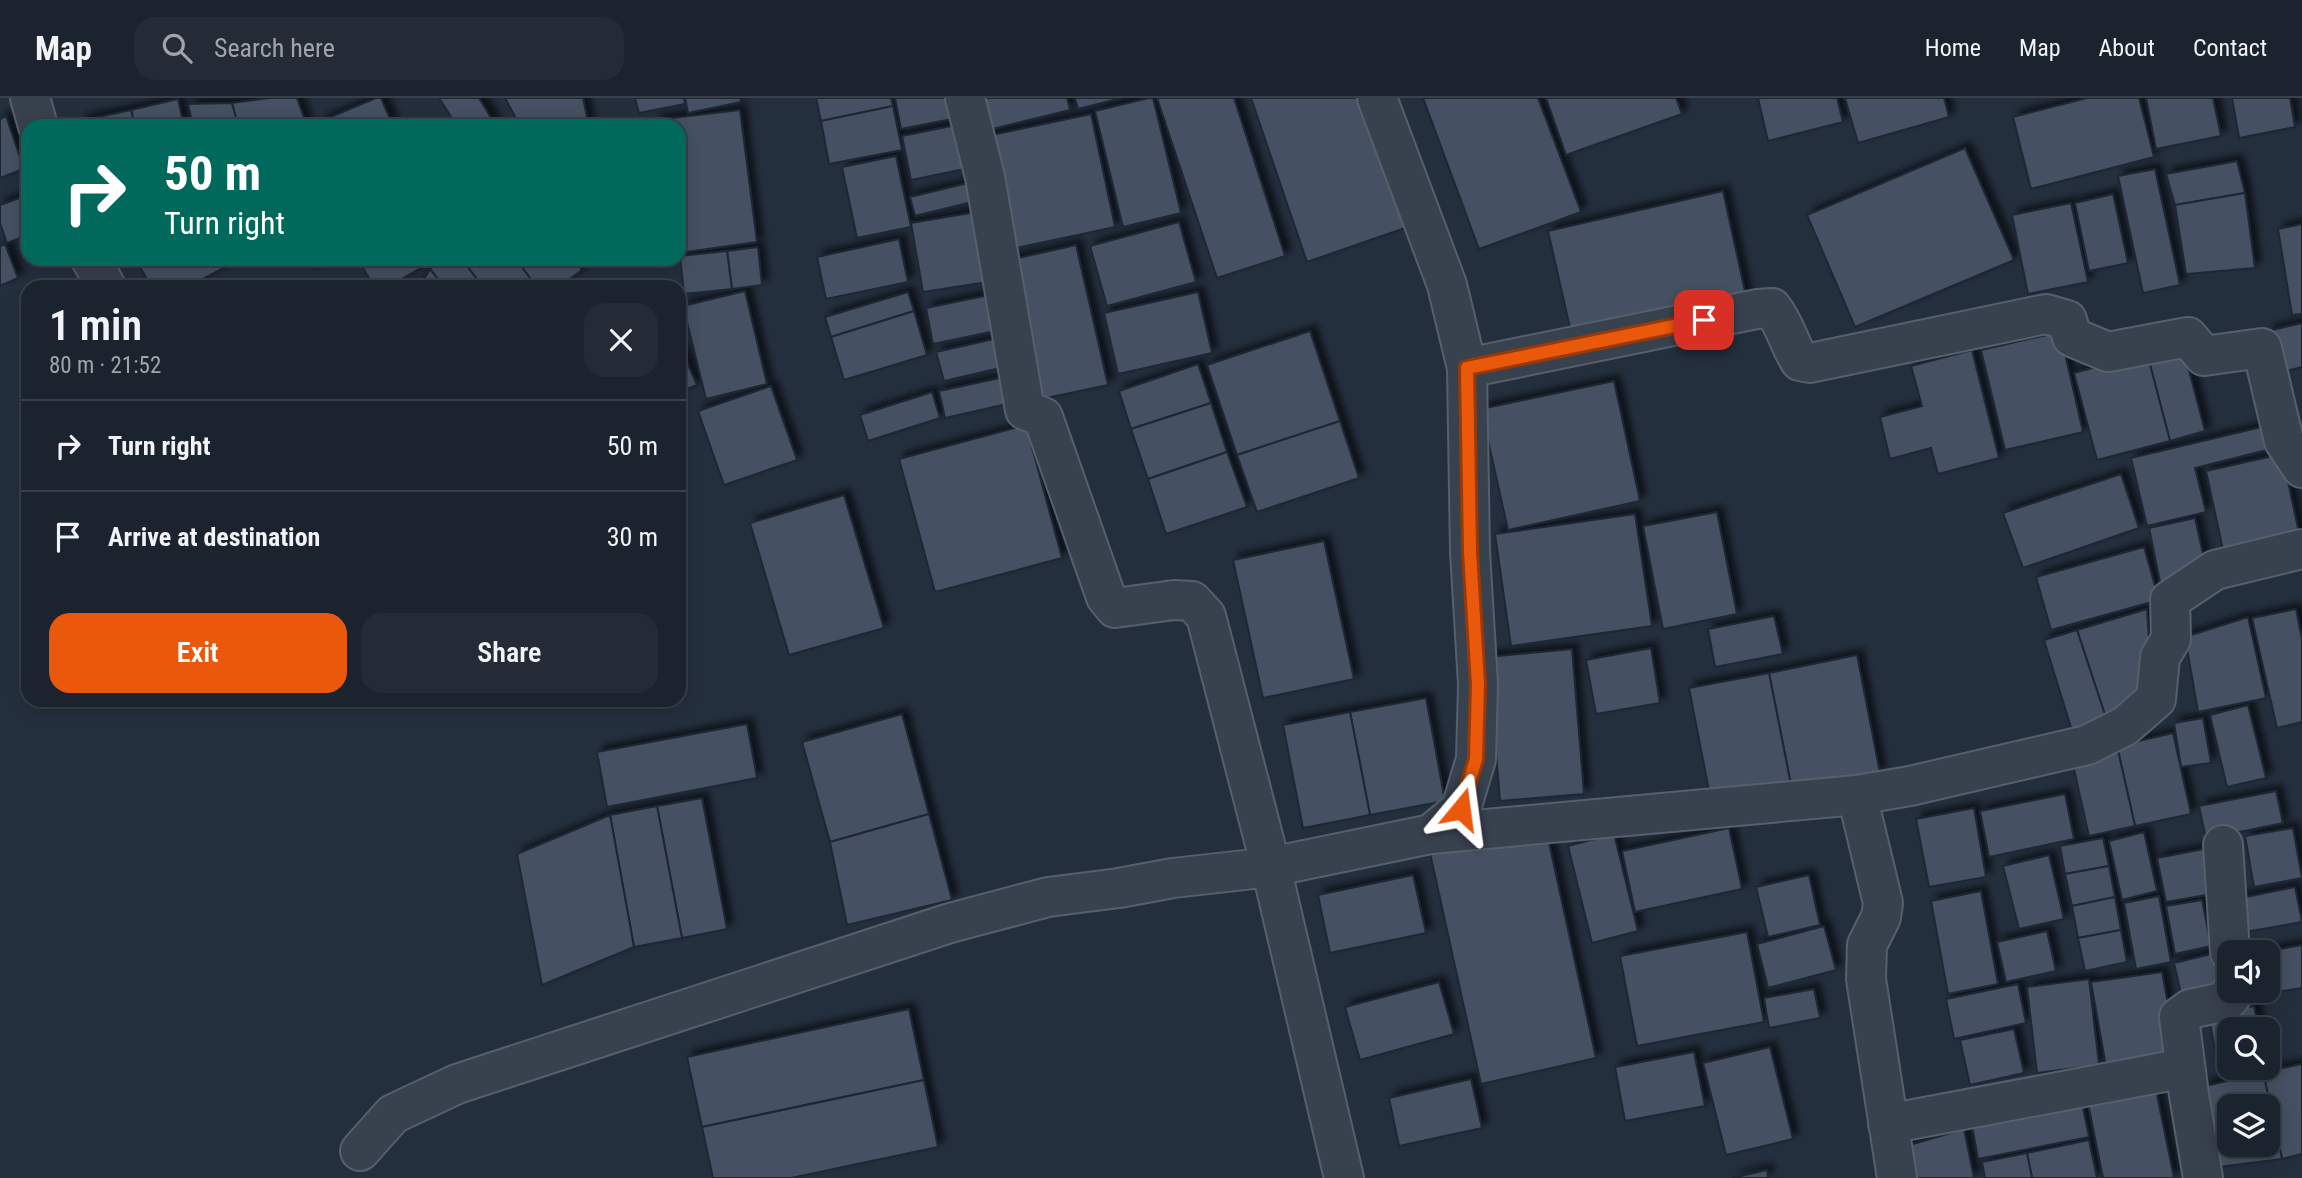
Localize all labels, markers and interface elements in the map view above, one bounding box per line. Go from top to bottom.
search box [134,17,624,80]
text: Map [35,29,92,68]
icon: search [158,29,196,67]
text: Search here [214,33,335,63]
text: Home [1925,34,1981,62]
text: Map [2019,34,2061,62]
text: About [2099,34,2155,62]
text: Contact [2193,34,2267,62]
text: 50 m [164,145,261,202]
icon: right [49,147,140,238]
text: Turn right [164,204,285,242]
pin [1674,290,1734,350]
text: 1 min [49,301,142,350]
icon: arrive [1685,301,1723,339]
button: close [584,303,658,377]
text: 80 m · 21:52 [49,352,161,379]
icon: right [49,427,87,465]
text: Turn right [108,431,210,461]
text: 50 m [607,431,658,461]
icon: arrive [49,518,87,556]
text: Arrive at destination [108,522,320,552]
text: 30 m [607,522,658,552]
button: Exit [49,613,347,693]
button: Share [361,613,658,693]
position arrow [1424,772,1498,846]
map controls [2217,940,2280,1157]
button: sound [2217,940,2280,1003]
button: search [2217,1017,2280,1080]
button: layers [2217,1094,2280,1157]

